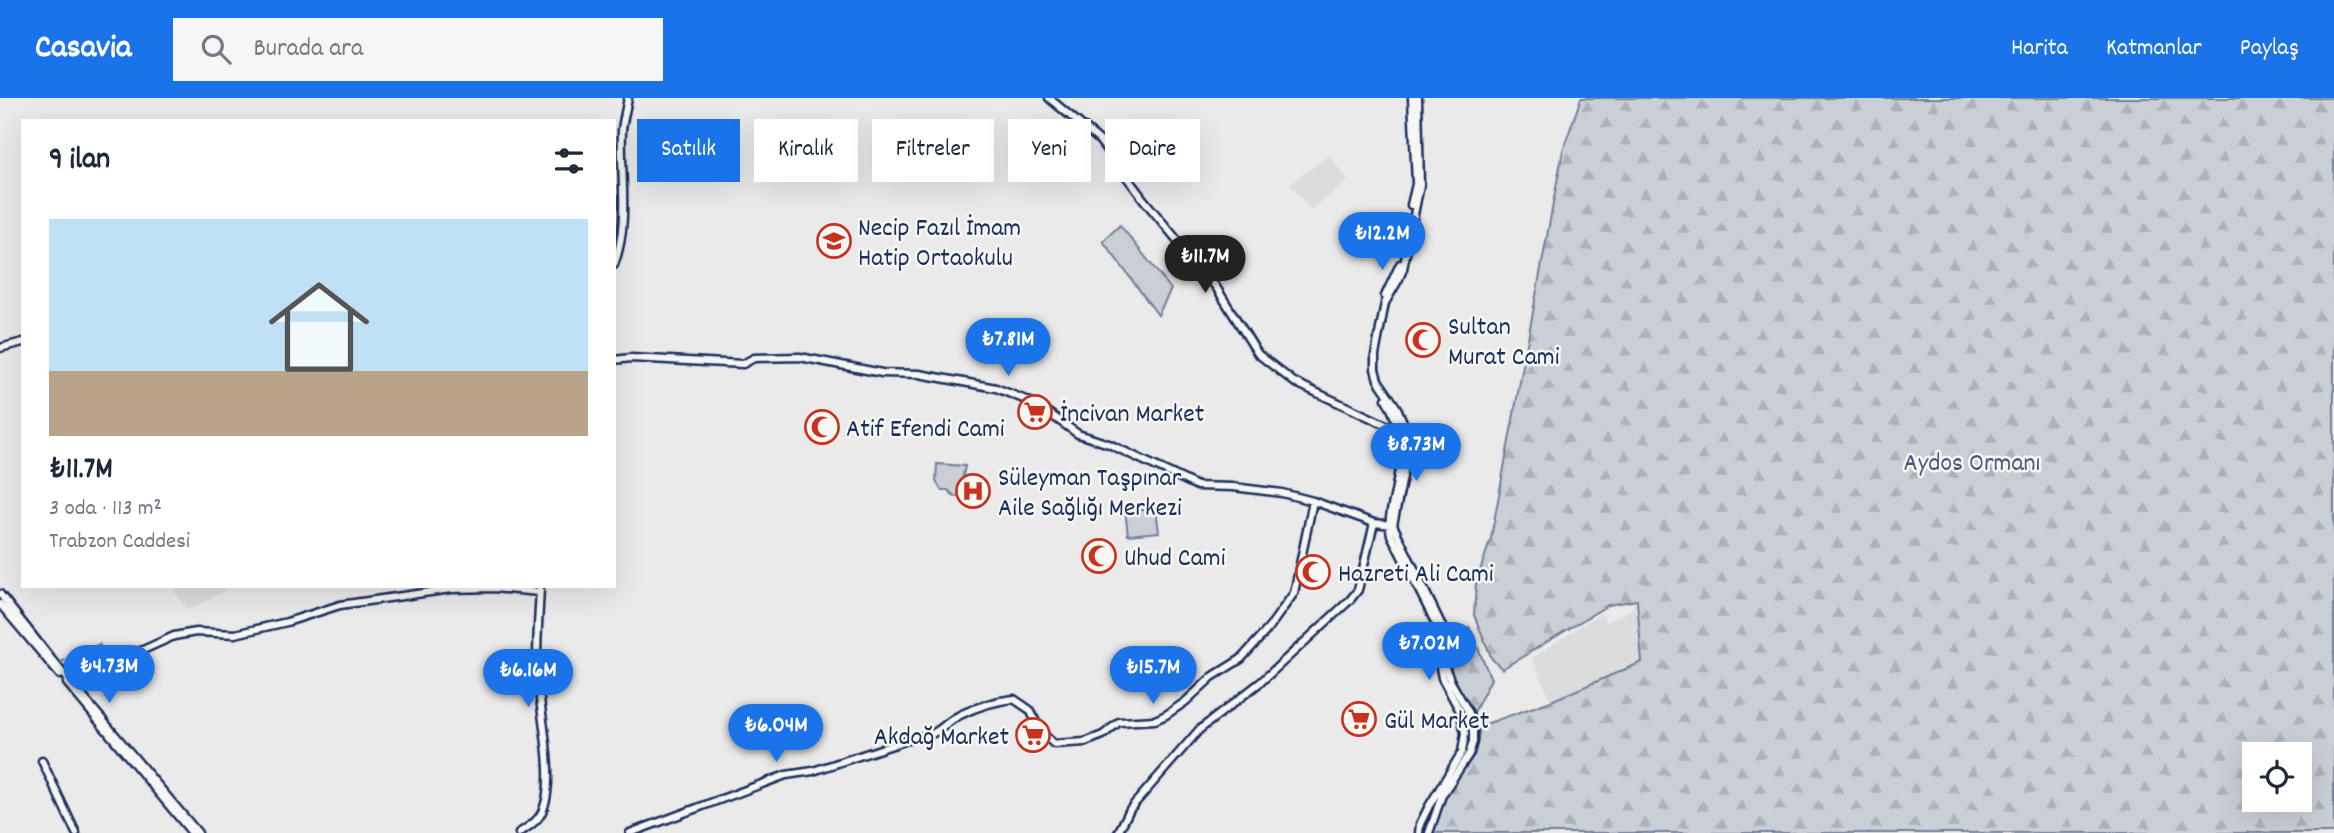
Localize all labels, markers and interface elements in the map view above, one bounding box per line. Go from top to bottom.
search box [173,18,663,81]
text: Casavia [35,26,131,73]
icon: search [197,30,235,68]
text: Burada ara [253,31,363,68]
text: Harita [2011,32,2068,66]
text: Katmanlar [2106,32,2202,66]
text: Paylaş [2240,32,2299,66]
chip: Satılık [637,119,740,182]
chip: Kiralık [754,119,858,182]
chip: Filtreler [872,119,994,182]
chip: Yeni [1008,119,1091,182]
chip: Daire [1105,119,1200,182]
text: 9 ilan [49,140,110,183]
icon: filters [550,142,588,180]
place label: Necip Fazıl İmam Hatip Ortaokulu [858,211,1021,278]
pin: ₺12.2M [1325,212,1439,272]
text: ₺12.2M [1354,218,1410,251]
school or university icon: Necip Fazıl İmam Hatip Ortaokulu [815,222,853,260]
pin: ₺11.7M [1148,236,1262,295]
text: ₺11.7M [1181,241,1230,274]
icon: home [256,264,382,390]
place label: Sultan Murat Cami [1448,310,1560,377]
pin: ₺7.81M [951,318,1065,378]
mosque icon: Sultan Murat Cami [1404,321,1442,359]
text: ₺7.81M [981,324,1035,357]
supermarket icon: İncivan Market [1016,393,1054,431]
place label: İncivan Market [1060,397,1205,434]
mosque icon: Atif Efendi Cami [803,408,841,446]
place label: Atif Efendi Cami [846,412,1005,449]
pin: ₺8.73M [1359,424,1473,483]
text: ₺8.73M [1387,429,1445,462]
park label: Aydos Ormanı [1904,446,2040,483]
text: ₺11.7M [49,450,113,493]
place label: Süleyman Taşpınar Aile Sağlığı Merkezi [998,461,1182,528]
hospital icon: Süleyman Taşpınar Aile Sağlığı Merkezi [954,472,992,510]
text: 3 oda · 113 m² [49,493,162,526]
text: Trabzon Caddesi [49,526,190,559]
mosque icon: Uhud Cami [1080,537,1118,575]
place label: Uhud Cami [1124,541,1226,578]
mosque icon: Hazreti Ali Cami [1294,553,1332,591]
place label: Hazreti Ali Cami [1338,557,1494,594]
pin: ₺7.02M [1372,622,1486,682]
text: ₺7.02M [1398,628,1460,661]
pin: ₺4.73M [52,646,166,705]
pin: ₺15.7M [1096,646,1210,706]
pin: ₺6.16M [471,650,585,709]
text: ₺4.73M [80,651,138,684]
text: ₺15.7M [1126,652,1180,685]
text: ₺6.16M [499,655,557,688]
supermarket icon: Gül Market [1340,700,1378,738]
pin: ₺6.04M [719,704,833,764]
place label: Gül Market [1384,704,1490,741]
text: ₺6.04M [744,710,808,743]
supermarket icon: Akdağ Market [1014,716,1052,754]
place label: Akdağ Market [874,720,1009,757]
map controls [2242,742,2312,812]
button: locate [2242,742,2312,812]

